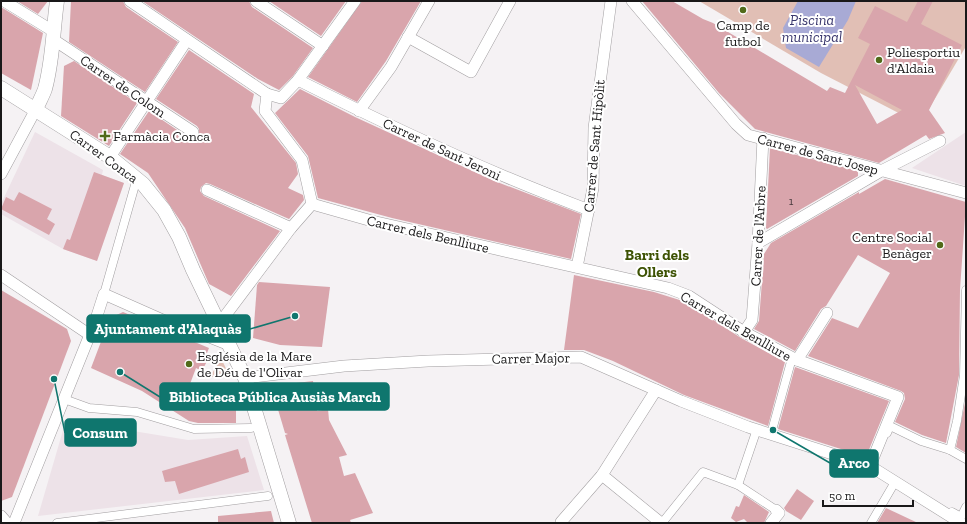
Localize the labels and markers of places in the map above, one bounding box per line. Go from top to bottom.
marker: Camp de futbol [738,5,748,15]
place label: Camp de futbol [716,17,770,50]
place label: Poliesportiu d'Aldaia [887,44,960,77]
marker: Poliesportiu d'Aldaia [874,55,884,65]
place label: Farmàcia Conca [113,128,210,145]
marker: Farmàcia Conca [100,131,110,141]
place label: Centre Social Benàger [852,229,932,262]
marker: Centre Social Benàger [935,240,945,250]
callout: Ajuntament d'Alaquàs [87,315,250,342]
place label: Església de la Mare de Déu de l'Olivar [197,348,312,381]
marker: Església de la Mare de Déu de l'Olivar [184,359,194,369]
callout: Biblioteca Pública Ausiàs March [160,383,389,410]
callout: Consum [65,419,136,446]
callout: Arco [830,450,878,477]

